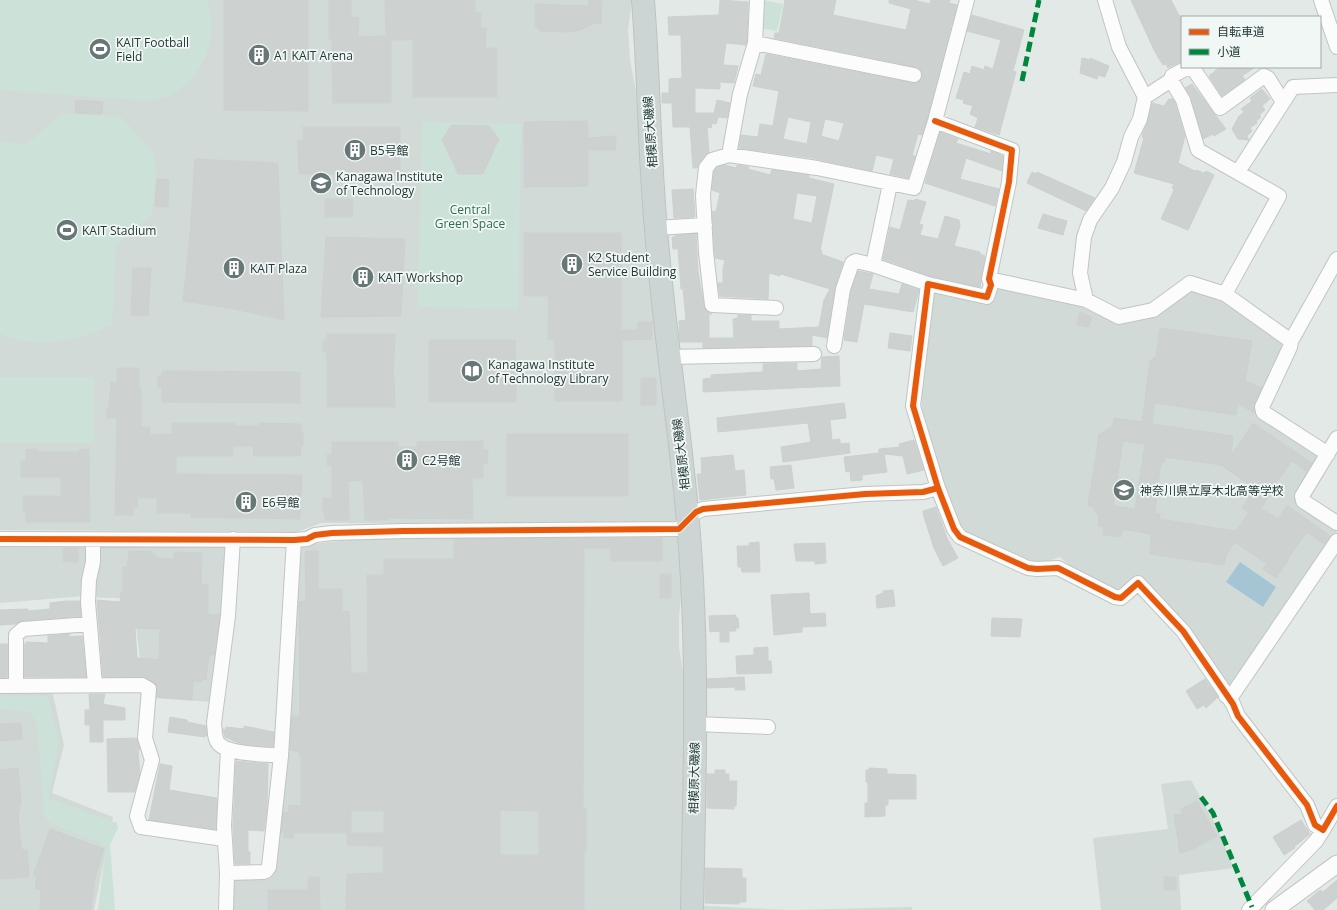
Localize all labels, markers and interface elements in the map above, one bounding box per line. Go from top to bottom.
legend [1181,16,1321,68]
text: 自転車道 [1217,23,1265,40]
place label: KAIT Football Field [116,34,189,65]
sports icon: KAIT Football Field [87,36,113,62]
building icon: A1 KAIT Arena [246,42,272,68]
text: 小道 [1217,43,1241,60]
place label: A1 KAIT Arena [274,47,353,64]
street label: 相模原大磯線 [639,95,661,169]
building icon: B5号館 [342,137,368,163]
place label: B5号館 [370,142,409,159]
place label: Kanagawa Institute of Technology [336,168,443,199]
school or university icon: Kanagawa Institute of Technology [308,170,334,196]
park label: Central Green Space [435,201,506,232]
sports icon: KAIT Stadium [54,217,80,243]
place label: KAIT Stadium [82,222,156,239]
place label: K2 Student Service Building [588,249,677,280]
building icon: K2 Student Service Building [559,251,585,277]
building icon: KAIT Plaza [221,255,247,281]
place label: KAIT Plaza [250,260,307,277]
building icon: KAIT Workshop [350,264,376,290]
place label: KAIT Workshop [378,269,463,286]
place label: Kanagawa Institute of Technology Library [488,356,609,387]
library icon: Kanagawa Institute of Technology Library [459,358,485,384]
street label: 相模原大磯線 [668,417,694,491]
building icon: C2号館 [394,447,420,473]
place label: C2号館 [422,452,460,469]
school or university icon: 神奈川県立厚木北高等学校 [1111,477,1137,503]
place label: 神奈川県立厚木北高等学校 [1140,482,1284,499]
building icon: E6号館 [233,489,259,515]
place label: E6号館 [262,494,300,511]
street label: 相模原大磯線 [685,742,703,814]

